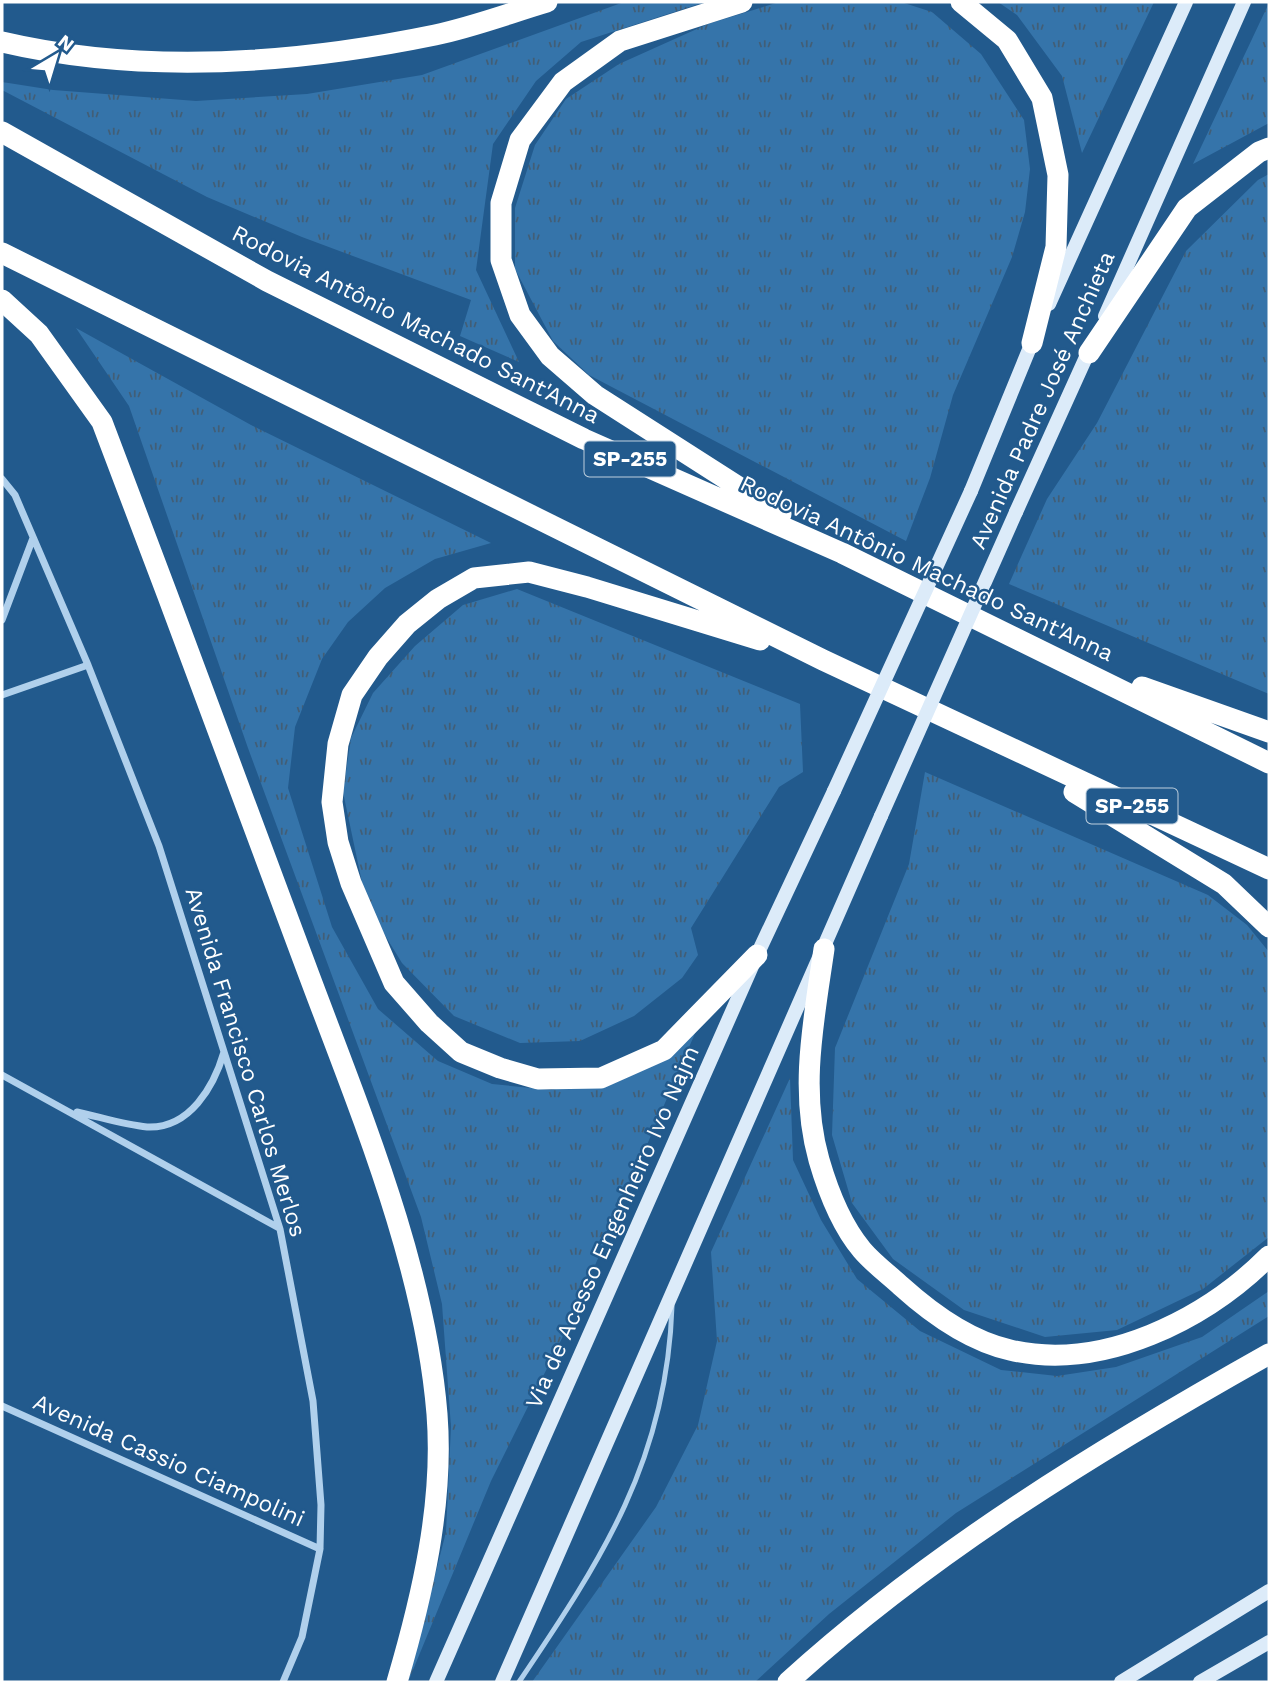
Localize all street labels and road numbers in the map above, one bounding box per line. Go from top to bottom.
street label: Rodovia Antônio Machado Sant'Anna [228,220,604,429]
street label: Avenida Padre José Anchieta [964,247,1120,553]
road number: SP-255 [584,442,676,476]
street label: Rodovia Antônio Machado Sant'Anna [736,470,1118,667]
road number: SP-255 [1086,788,1178,824]
street label: Avenida Francisco Carlos Merlos [179,884,312,1240]
street label: Via de Acesso Engenheiro Ivo Najm [520,1042,705,1413]
street label: Avenida Cassio Ciampolini [29,1388,309,1533]

